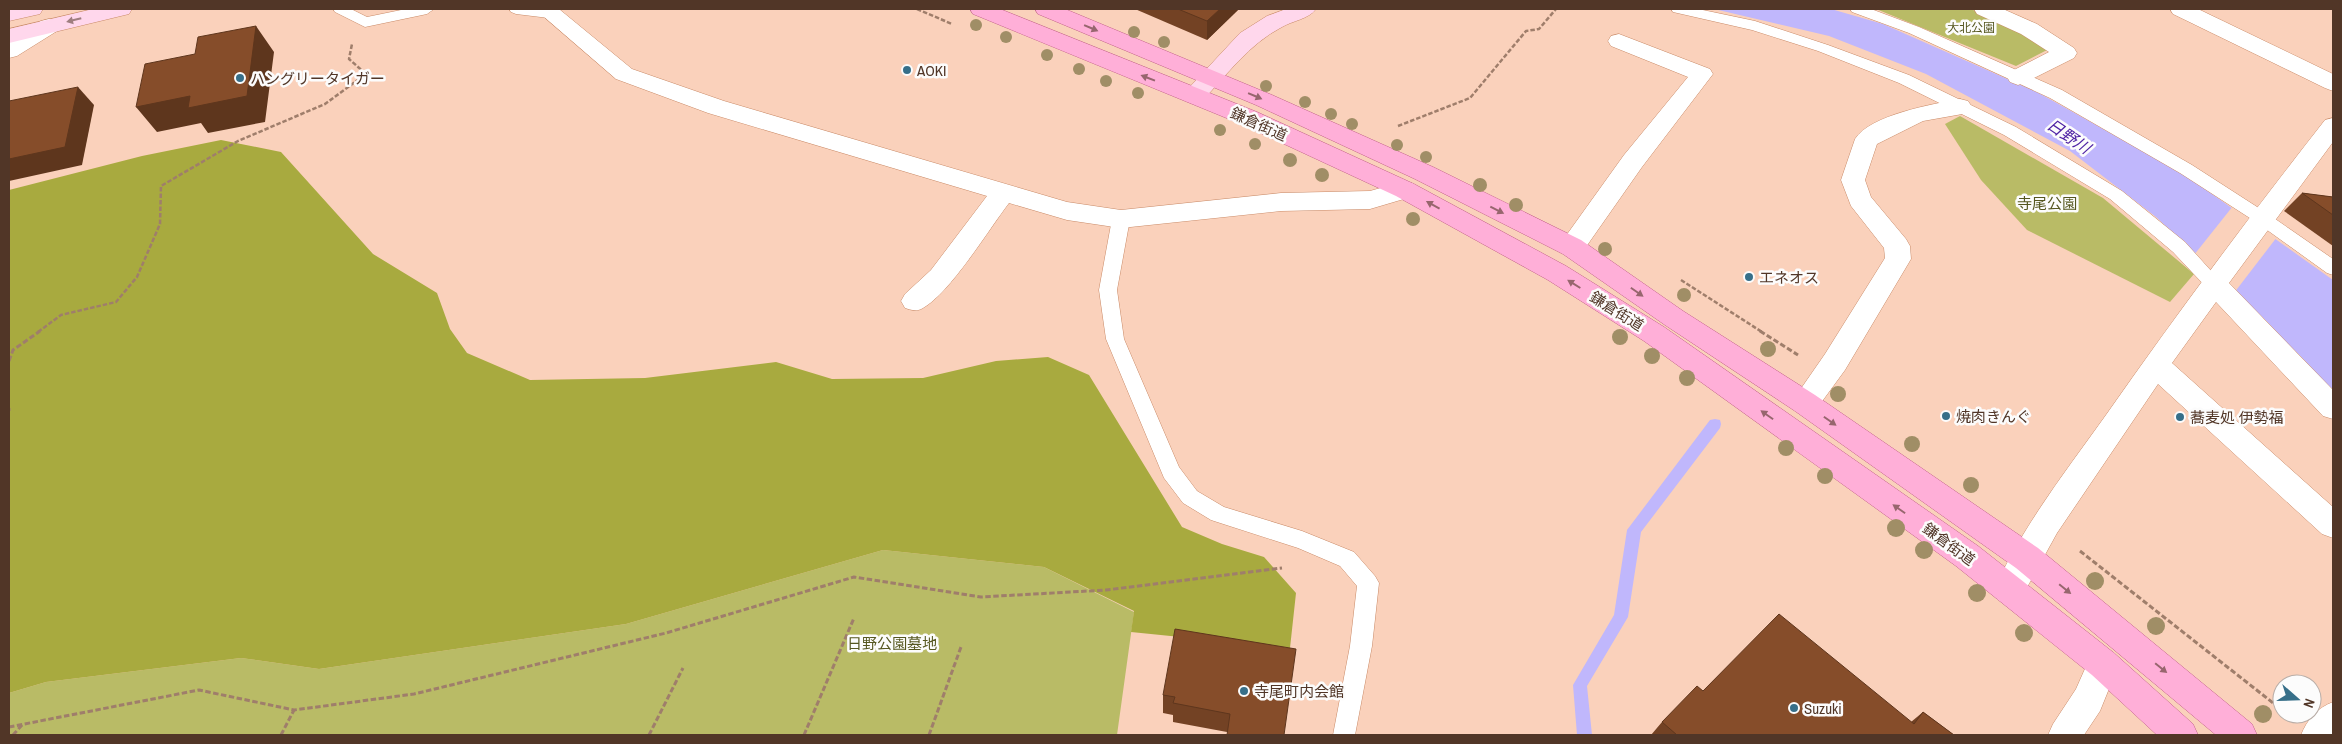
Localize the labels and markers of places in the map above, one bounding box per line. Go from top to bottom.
place label: AOKI [916,60,946,81]
marker: AOKI [901,64,913,76]
place label: ハングリータイガー [250,68,385,89]
marker: ハングリータイガー [234,72,246,84]
place label: エネオス [1759,267,1819,288]
marker: エネオス [1743,271,1755,283]
place label: 焼肉きんぐ [1956,406,2031,427]
place label: 蕎麦処 伊勢福 [2190,407,2283,428]
marker: 焼肉きんぐ [1940,410,1952,422]
marker: 蕎麦処 伊勢福 [2174,411,2186,423]
place label: 寺尾町内会館 [1254,681,1344,702]
marker: 寺尾町内会館 [1238,685,1250,697]
place label: Suzuki [1804,698,1842,719]
marker: Suzuki [1788,702,1800,714]

